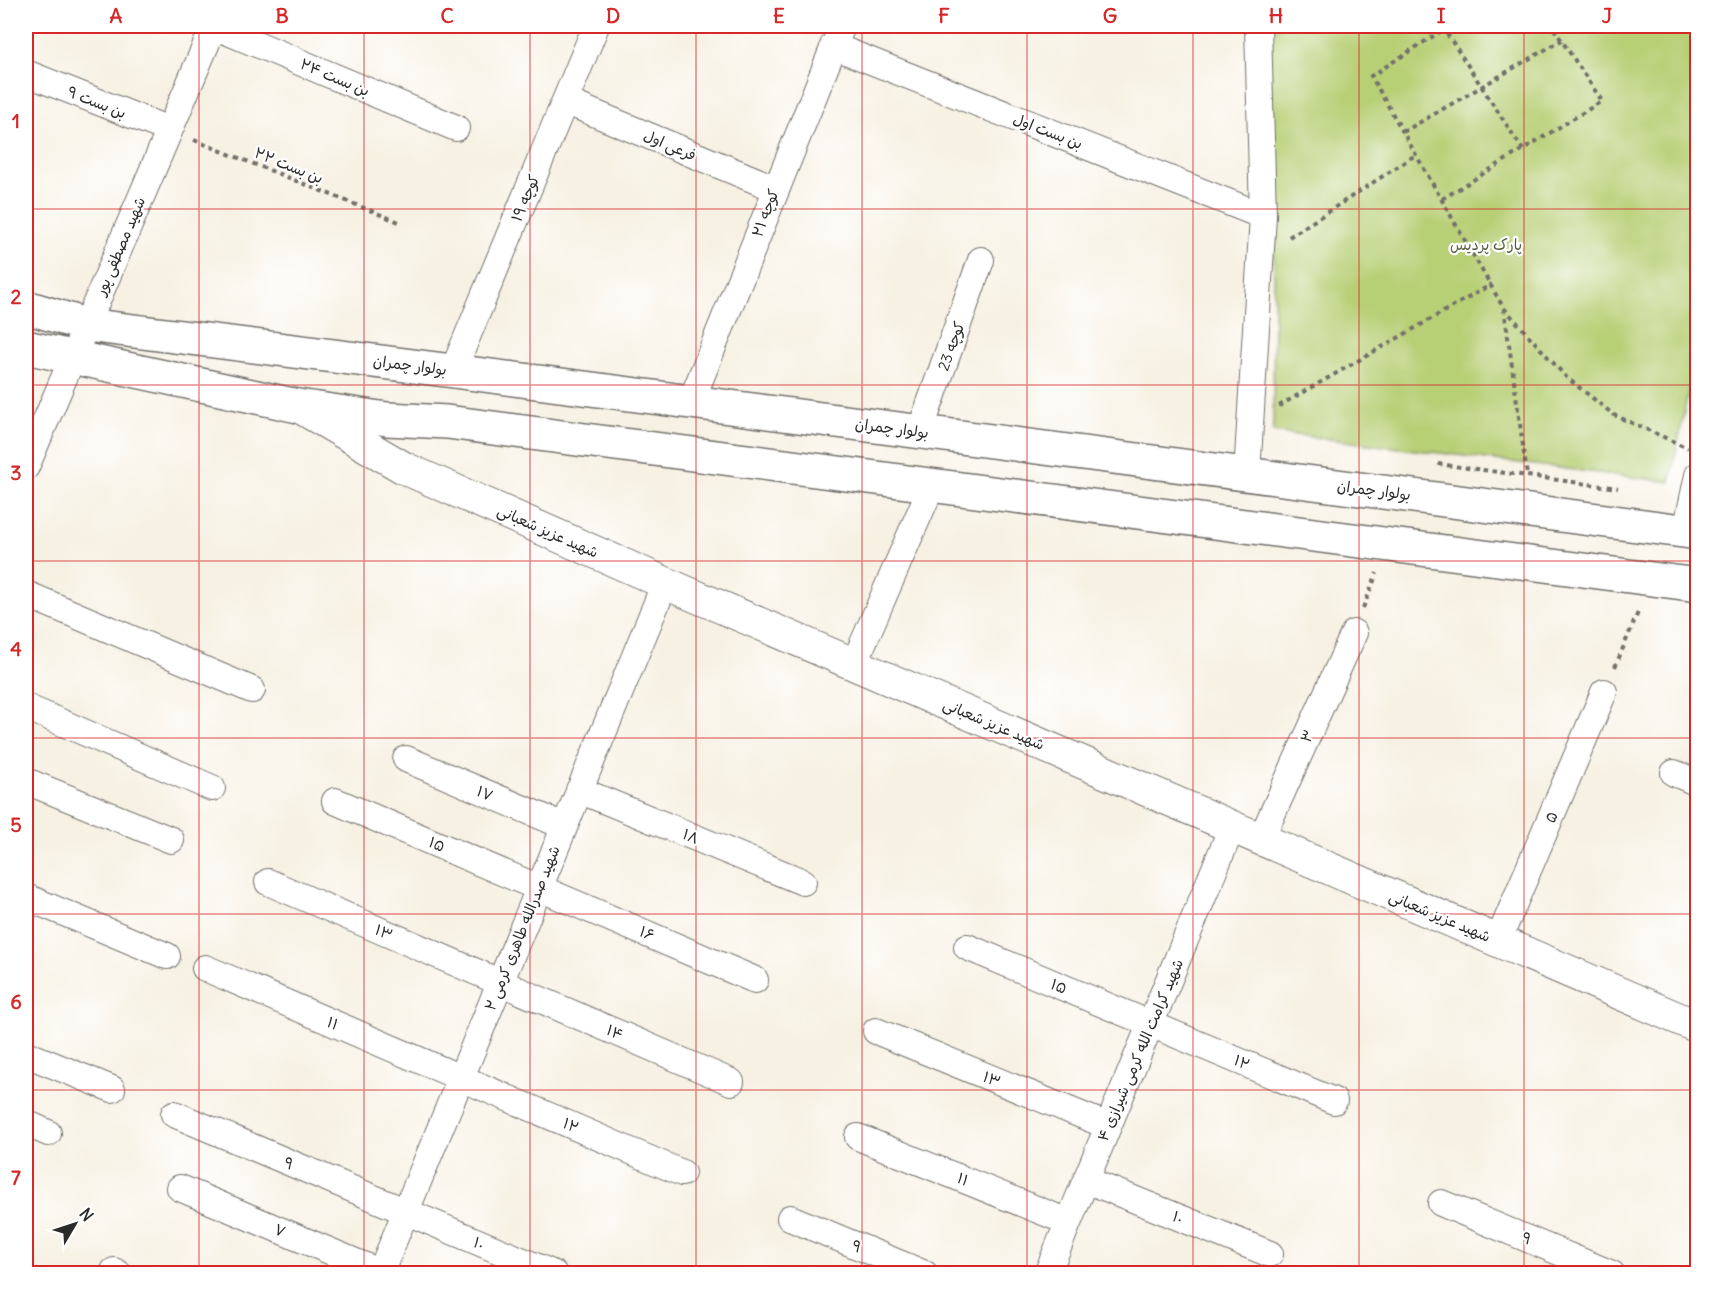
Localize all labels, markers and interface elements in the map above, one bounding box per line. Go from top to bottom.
text: A [110,3,123,28]
text: B [275,3,289,28]
text: C [440,3,454,28]
text: D [606,3,620,28]
text: E [773,3,785,28]
text: F [938,3,950,28]
text: G [1103,3,1117,28]
text: H [1269,3,1283,28]
text: I [1437,3,1446,28]
text: J [1602,3,1613,28]
street label: بن بست ۲۴ [297,54,373,100]
street label: بن بست ۹ [65,82,129,122]
text: 1 [12,108,20,133]
street label: بن بست اول [1010,109,1086,153]
street label: فرعی اول [640,125,699,165]
street label: بن بست ۲۲ [252,143,326,187]
street label: کوچه ۱۹ [507,172,544,225]
street label: کوچه ۲۱ [747,186,784,240]
street label: شهید مصطفی پور [90,194,150,299]
park label: پارک پردیس [1450,235,1522,255]
text: 2 [11,284,22,309]
street label: کوچه 23 [933,319,970,374]
street label: بولوار چمران [372,351,448,380]
street label: بولوار چمران [854,414,930,443]
text: 3 [10,460,22,485]
street label: بولوار چمران [1336,476,1412,505]
street label: شهید عزیز شعبانی [494,500,601,563]
text: 4 [10,636,22,661]
street label: شهید عزیز شعبانی [940,694,1048,755]
street label: ۳ [1296,727,1318,745]
street label: ۱۷ [474,781,496,805]
street label: ۵ [1540,809,1562,825]
text: 5 [10,812,22,837]
street label: ۱۸ [680,824,702,848]
street label: ۱۵ [426,832,448,856]
street label: شهید صدرالله طاهری کرمی ۲ [480,843,565,1014]
street label: شهید عزیز شعبانی [1386,886,1494,947]
street label: ۱۳ [372,920,396,944]
street label: ۱۶ [637,921,657,945]
street label: شهید کرامت الله کرمی شیرازی ۴ [1093,956,1188,1144]
street label: ۱۵ [1048,974,1070,998]
text: 6 [10,989,22,1014]
street label: ۱۱ [324,1012,342,1034]
street label: ۱۴ [604,1020,626,1044]
street label: ۱۲ [1231,1050,1253,1074]
street label: ۱۳ [980,1067,1004,1091]
street label: ۱۲ [560,1113,582,1137]
street label: ۹ [281,1152,297,1174]
text: 7 [11,1165,21,1190]
street label: ۱۱ [954,1168,972,1190]
north arrow [45,1194,105,1254]
text: N [75,1204,98,1225]
street label: ۱۰ [1170,1206,1186,1228]
street label: ۷ [271,1219,289,1241]
street label: ۹ [1519,1227,1535,1249]
street label: ۱۰ [471,1232,487,1254]
street label: ۹ [849,1235,865,1257]

